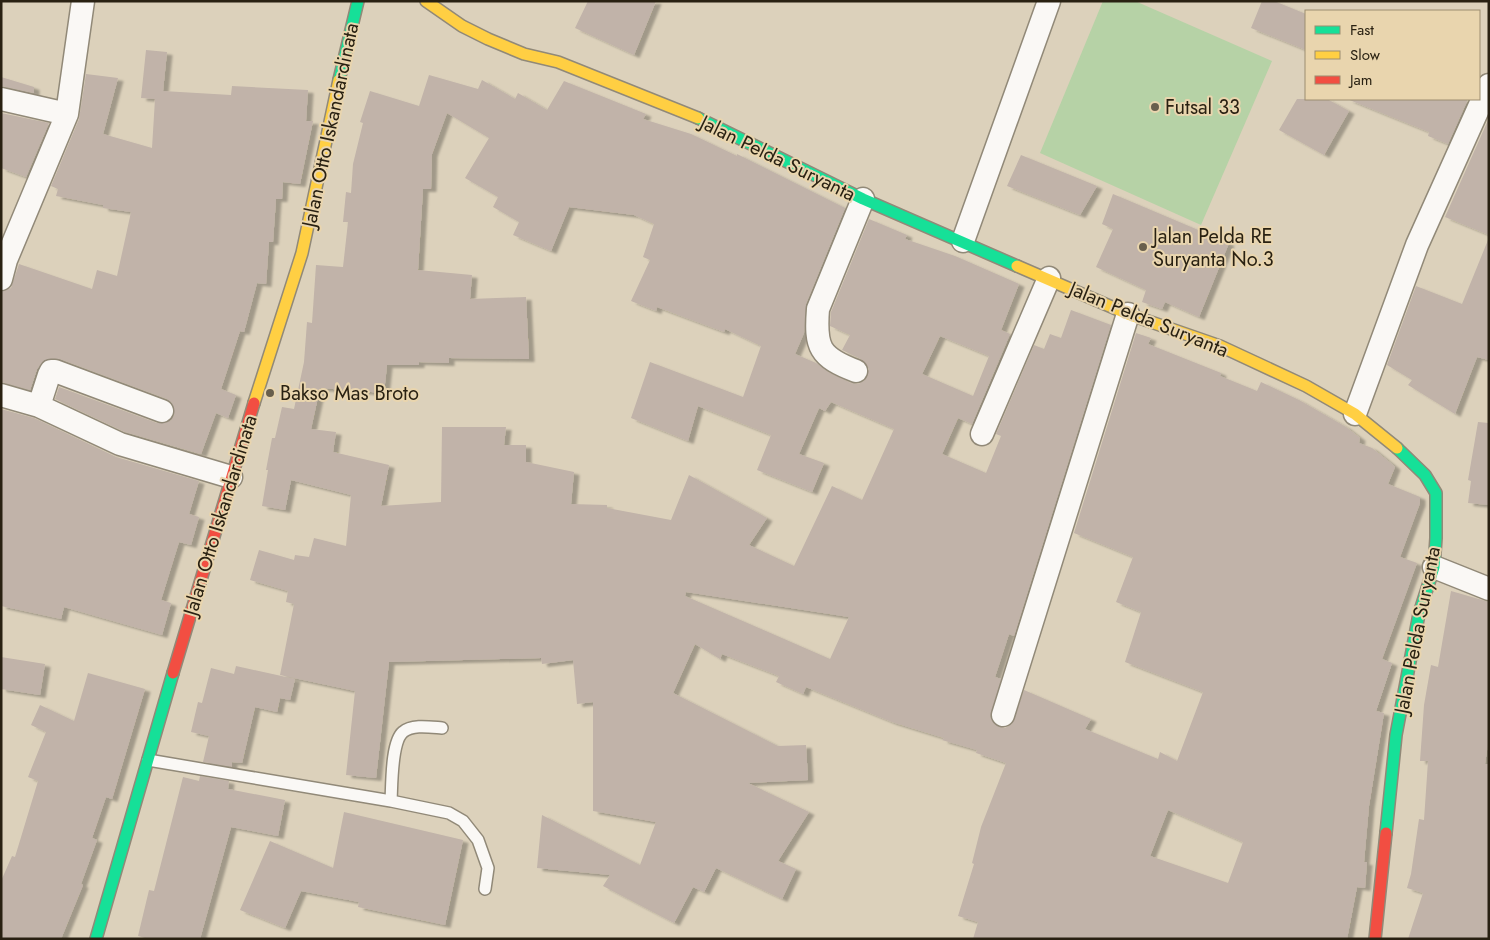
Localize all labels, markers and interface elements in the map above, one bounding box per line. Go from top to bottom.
legend [1305,10,1480,100]
text: Fast [1350,19,1374,41]
street label: Jalan Otto Iskandardinata [294,20,366,233]
text: Slow [1350,44,1381,66]
text: Jam [1348,69,1373,91]
place label: Futsal 33 [1165,93,1240,122]
marker: Futsal 33 [1149,101,1161,113]
street label: Jalan Pelda Suryanta [692,107,860,209]
place label: Jalan Pelda RE Suryanta No.3 [1150,222,1274,274]
marker: Jalan Pelda RE Suryanta No.3 [1137,241,1149,253]
street label: Jalan Pelda Suryanta [1062,273,1233,365]
place label: Bakso Mas Broto [280,379,419,408]
marker: Bakso Mas Broto [264,387,276,399]
street label: Jalan Otto Iskandardinata [175,411,265,622]
street label: Jalan Pelda Suryanta [1386,544,1448,719]

